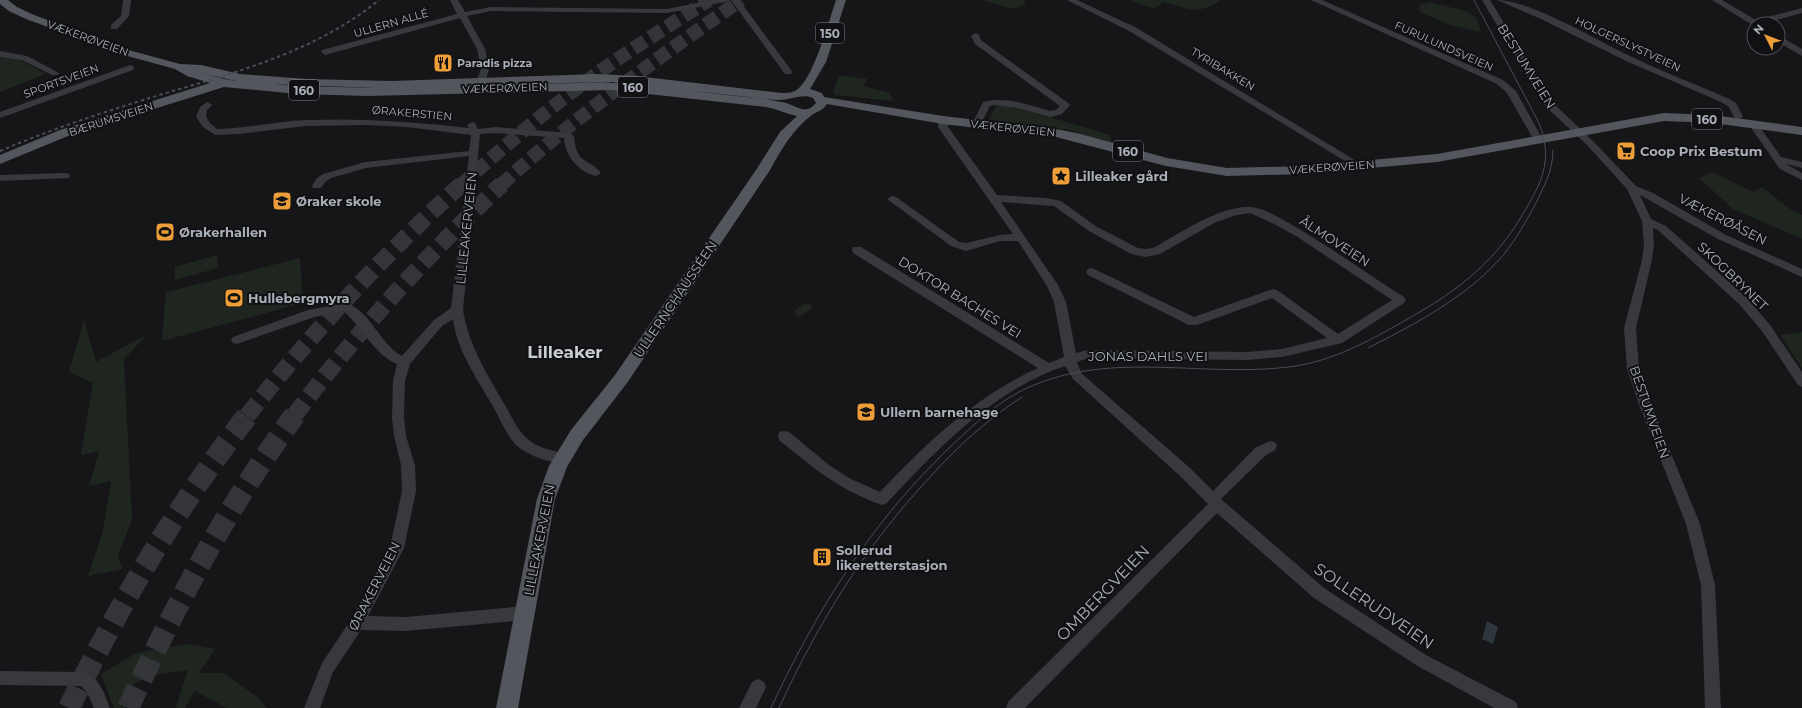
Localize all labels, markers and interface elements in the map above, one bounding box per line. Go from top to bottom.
street label: ULLERN ALLÉ [352,6,430,40]
street label: HOLGERSLYSTVEIEN [1573,13,1683,75]
north arrow [1746,16,1786,56]
street label: VÆKERØVEIEN [46,17,130,59]
street label: FURULUNDSVEIEN [1392,18,1496,74]
street label: BESTUMVEIEN [1495,21,1559,111]
text: N [1750,21,1767,37]
road number: 150 [816,23,844,43]
street label: TYRIBAKKEN [1188,44,1258,94]
restaurant icon: Paradis pizza [432,52,454,74]
place label: Paradis pizza [457,56,533,70]
street label: SPORTSVEIEN [21,61,101,101]
road number: 160 [618,77,648,97]
road number: 160 [289,80,319,100]
street label: VÆKERØVEIEN [462,80,548,96]
street label: BÆRUMSVEIEN [67,99,155,139]
street label: ØRAKERSTIEN [371,103,453,123]
road number: 160 [1692,109,1722,129]
street label: VÆKERØVEIEN [970,117,1056,139]
supermarket icon: Coop Prix Bestum [1615,140,1637,162]
road number: 160 [1113,141,1143,161]
place label: Coop Prix Bestum [1640,143,1762,159]
street label: VÆKERØVEIEN [1289,157,1375,177]
place icon: Lilleaker gård [1050,165,1072,187]
place label: Lilleaker gård [1075,168,1168,184]
street label: LILLEAKERVEIEN [452,171,480,285]
school or university icon: Øraker skole [271,190,293,212]
street label: VÆKERØÅSEN [1676,190,1770,248]
place label: Øraker skole [296,193,382,209]
street label: ÅLMOVEIEN [1297,212,1373,270]
sports icon: Ørakerhallen [154,221,176,243]
place label: Ørakerhallen [179,224,267,240]
street label: ULLERNCHAUSSÉEN [630,238,720,360]
street label: SKOGBRYNET [1695,238,1772,314]
street label: DOKTOR BACHES VEI [896,253,1024,341]
sports icon: Hullebergmyra [223,287,245,309]
place label: Hullebergmyra [248,290,350,306]
district label: Lilleaker [527,342,603,362]
street label: JONAS DAHLS VEI [1087,348,1208,364]
street label: BESTUMVEIEN [1627,364,1673,460]
school or university icon: Ullern barnehage [855,401,877,423]
place label: Ullern barnehage [880,404,999,420]
street label: LILLEAKERVEIEN [520,483,558,597]
street label: ØRAKERVEIEN [345,539,403,633]
street label: OMBERGVEIEN [1053,541,1153,645]
place label: Sollerud likeretterstasjon [836,542,947,573]
building icon: Sollerud likeretterstasjon [811,546,833,568]
street label: SOLLERUDVEIEN [1311,559,1437,653]

